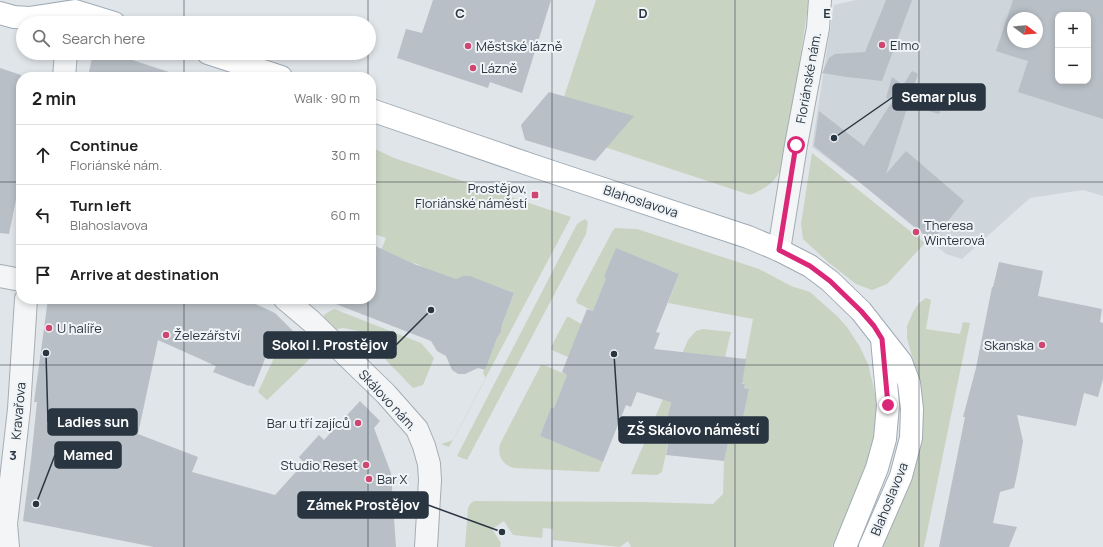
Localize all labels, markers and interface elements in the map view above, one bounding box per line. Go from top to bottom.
text: C [455,4,465,22]
text: D [638,4,648,22]
text: E [823,4,831,22]
north arrow [1007,12,1043,48]
map controls [1055,12,1091,84]
button: + [1055,12,1091,48]
search box [16,16,376,60]
icon: search [30,27,52,49]
text: Search here [62,28,145,49]
street label: Floriánské nám. [791,31,825,125]
place label: Elmo [890,36,919,54]
place label: Městské lázně [476,37,563,55]
marker: Elmo [877,40,887,50]
marker: Městské lázně [463,41,473,51]
button: − [1055,48,1091,84]
place label: Lázně [481,59,517,77]
marker: Lázně [468,63,478,73]
callout: Semar plus [893,84,985,110]
text: 2 min [32,87,76,110]
text: Semar plus [901,87,977,106]
text: Walk · 90 m [294,89,360,107]
text: Continue [70,135,138,156]
route start [787,136,805,154]
icon: ahead [32,144,54,166]
text: 30 m [331,146,360,164]
text: Floriánské nám. [70,156,162,174]
place label: Prostějov, Floriánské náměstí [415,179,527,212]
street label: Blahoslavova [601,180,681,222]
marker: Prostějov, Floriánské náměstí [530,190,540,200]
text: Turn left [70,195,132,216]
icon: left [32,204,54,226]
text: 60 m [330,206,360,224]
text: Blahoslavova [70,216,148,234]
place label: Theresa Winterová [924,216,985,249]
marker: Theresa Winterová [911,227,921,237]
icon: arrive [32,264,54,286]
text: Arrive at destination [70,264,219,285]
place label: U halíře [57,319,102,337]
marker: U halíře [44,323,54,333]
place label: Železářství [174,326,240,344]
marker: Železářství [161,330,171,340]
callout: Sokol I. Prostějov [264,332,396,358]
text: Sokol I. Prostějov [272,335,389,354]
place label: Skanska [984,336,1034,354]
marker: Skanska [1037,340,1047,350]
street label: Skálovo nám. [355,365,421,435]
street label: Kravařova [7,381,29,441]
route end [879,396,897,414]
callout: Ladies sun [48,409,137,435]
text: Ladies sun [57,412,129,431]
place label: Bar u tří zajíců [267,414,350,432]
callout: ZŠ Skálovo náměstí [619,417,768,443]
marker: Bar u tří zajíců [353,418,363,428]
text: ZŠ Skálovo náměstí [627,420,759,439]
callout: Mamed [55,442,121,468]
text: Mamed [63,445,113,464]
text: 3 [9,446,17,464]
place label: Studio Reset [281,456,358,474]
marker: Studio Reset [361,460,371,470]
street label: Blahoslavova [866,460,912,538]
place label: Bar X [377,470,407,488]
marker: Bar X [364,474,374,484]
callout: Zámek Prostějov [298,492,428,518]
text: Zámek Prostějov [306,495,420,514]

